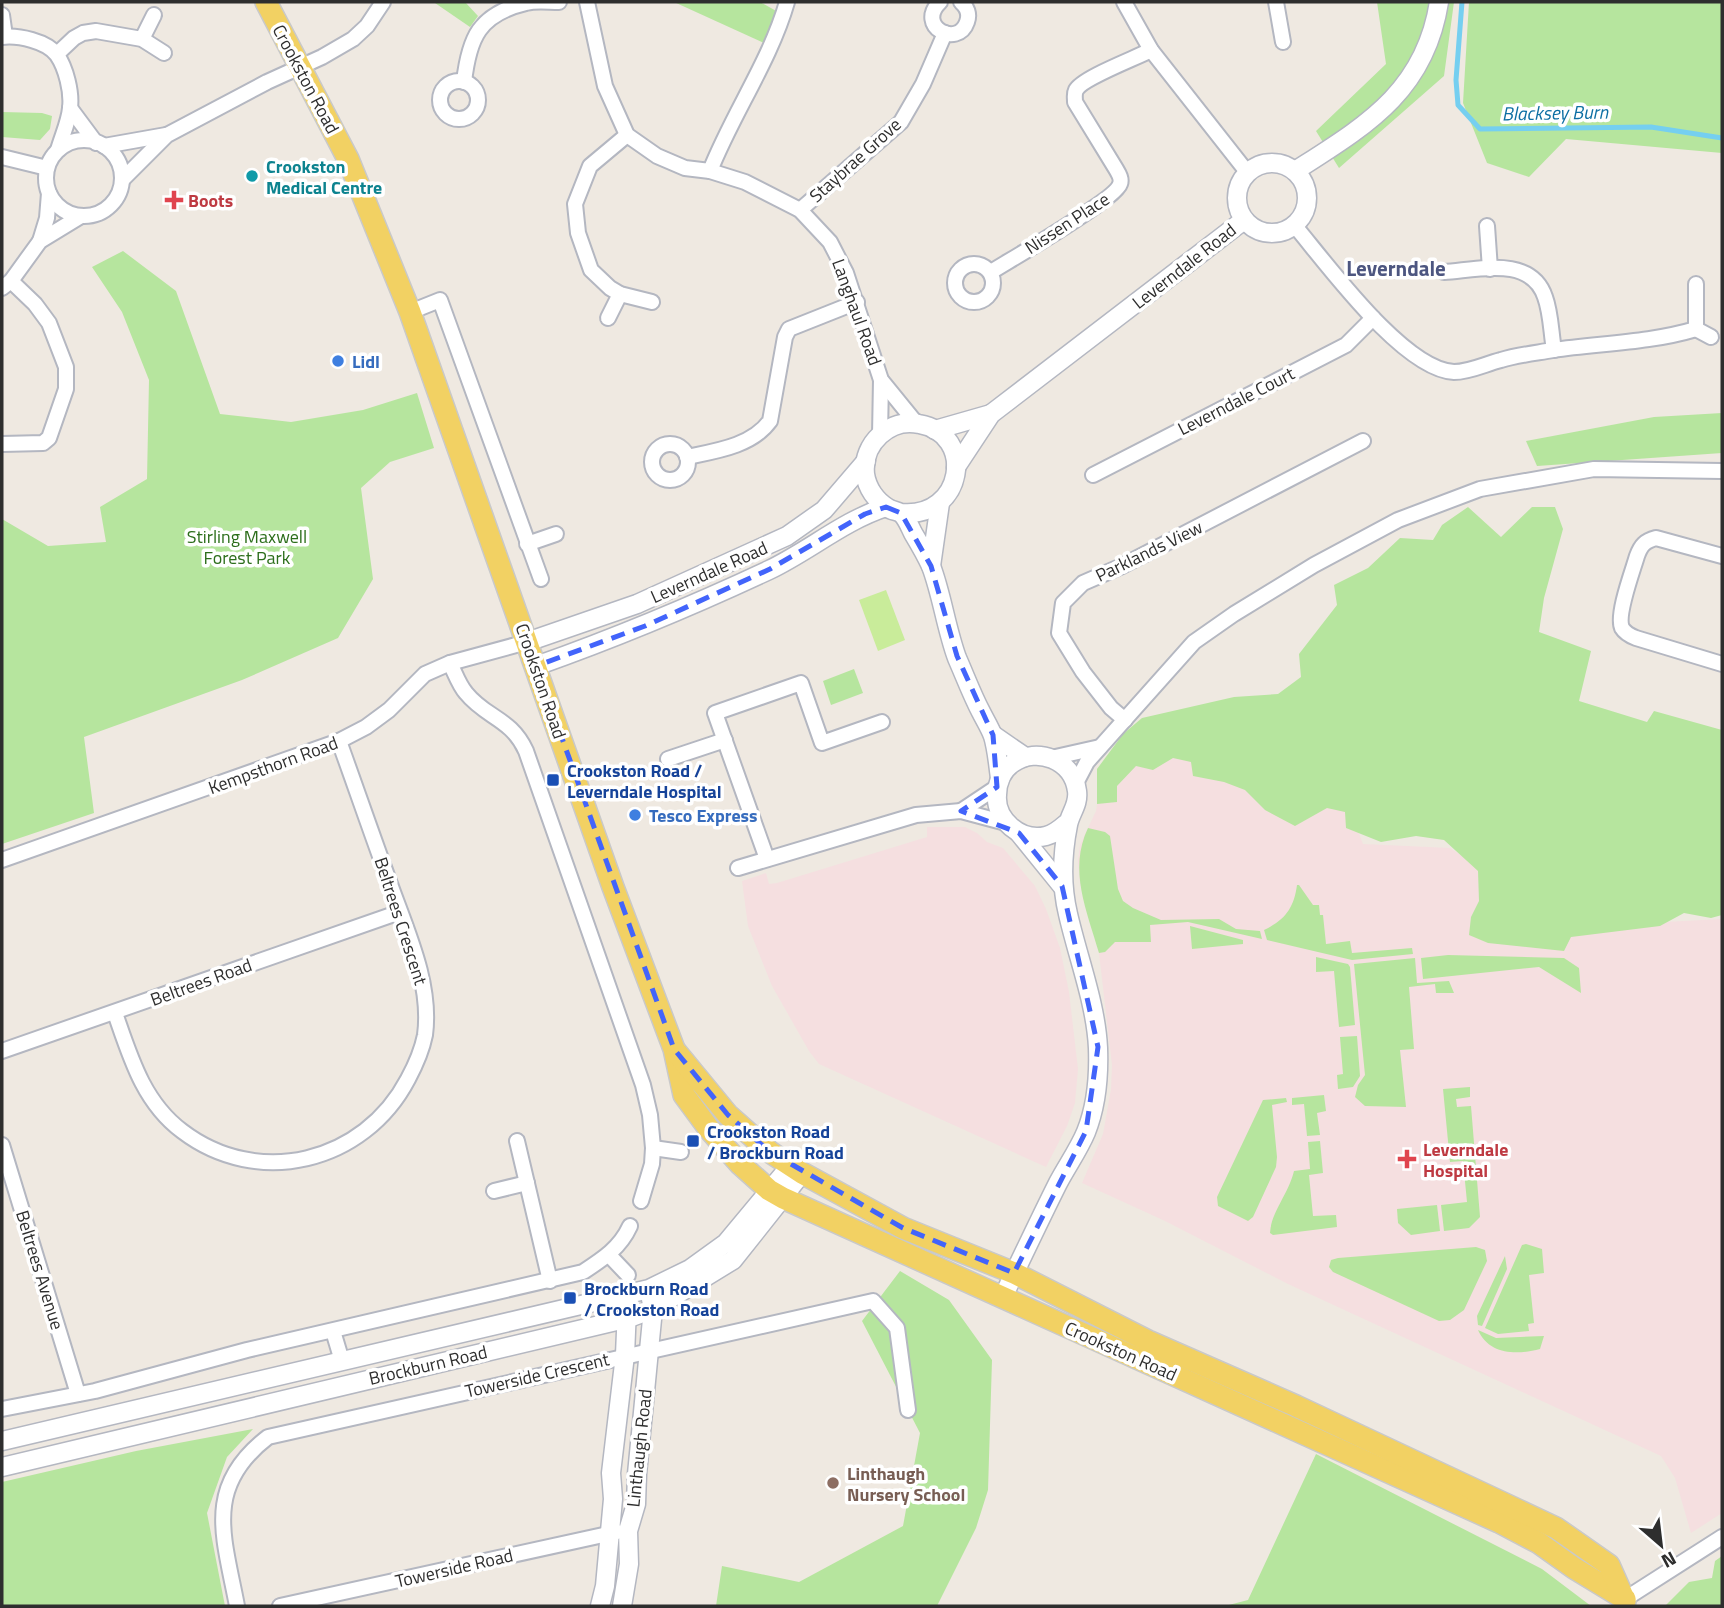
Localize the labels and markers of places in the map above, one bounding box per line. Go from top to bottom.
place label: Crookston Medical Centre [266,153,382,201]
marker: Crookston Medical Centre [244,168,260,184]
place label: Boots [188,187,233,214]
marker: Boots [166,192,182,208]
place label: Lidl [352,348,380,375]
marker: Lidl [330,353,346,369]
place label: Crookston Road / Leverndale Hospital [567,757,722,805]
marker: Crookston Road / Leverndale Hospital [545,772,561,788]
place label: Tesco Express [649,802,758,829]
marker: Tesco Express [627,807,643,823]
place label: Crookston Road / Brockburn Road [707,1118,844,1166]
marker: Crookston Road / Brockburn Road [685,1133,701,1149]
place label: Leverndale Hospital [1423,1136,1508,1184]
marker: Leverndale Hospital [1397,1149,1417,1169]
place label: Brockburn Road / Crookston Road [584,1275,719,1323]
marker: Brockburn Road / Crookston Road [562,1290,578,1306]
place label: Linthaugh Nursery School [847,1460,965,1508]
marker: Linthaugh Nursery School [825,1475,841,1491]

